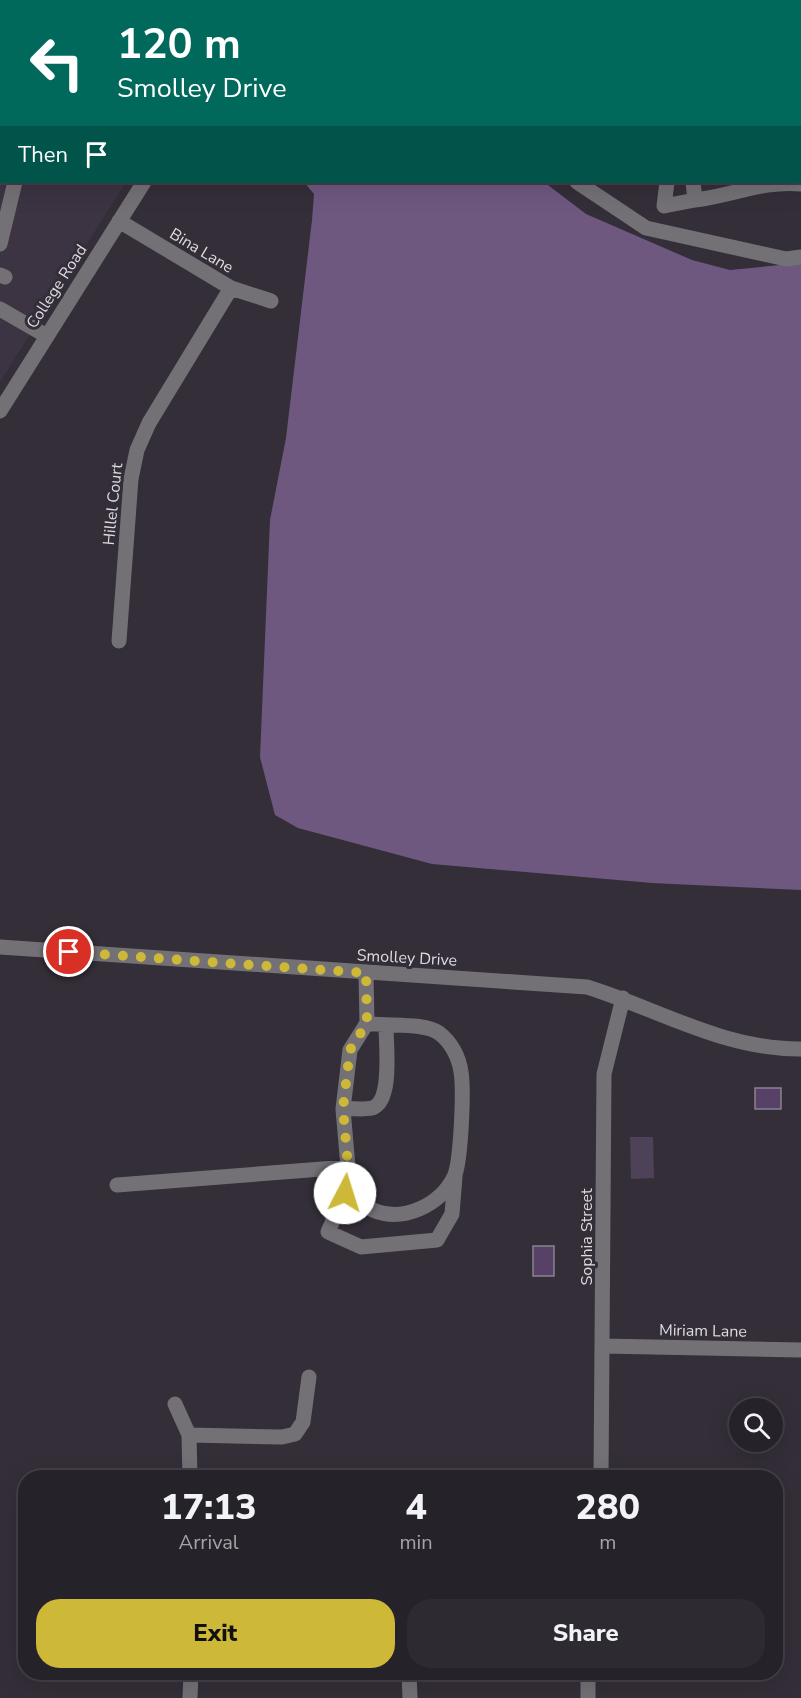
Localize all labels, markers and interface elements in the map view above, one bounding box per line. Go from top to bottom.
text: 120 m [117,16,241,73]
icon: left [18,24,96,102]
text: Smolley Drive [117,70,287,107]
icon: arrive [80,138,113,171]
text: Then [18,140,68,170]
street label: Bina Lane [165,223,238,279]
street label: College Road [21,240,92,333]
street label: Hillel Court [98,462,128,546]
pin [43,926,94,977]
icon: arrive [52,935,85,968]
street label: Smolley Drive [356,944,458,972]
position arrow [313,1161,377,1225]
street label: Sophia Street [576,1188,598,1286]
street label: Miriam Lane [659,1319,747,1343]
map controls [729,1398,783,1452]
button: search [729,1398,783,1452]
text: 17:13 [161,1483,257,1532]
text: 4 [405,1483,427,1532]
text: 280 [575,1483,640,1532]
text: Arrival [179,1529,239,1556]
text: min [399,1529,433,1556]
text: m [599,1529,616,1556]
button: Exit [36,1599,395,1668]
button: Share [407,1599,765,1668]

